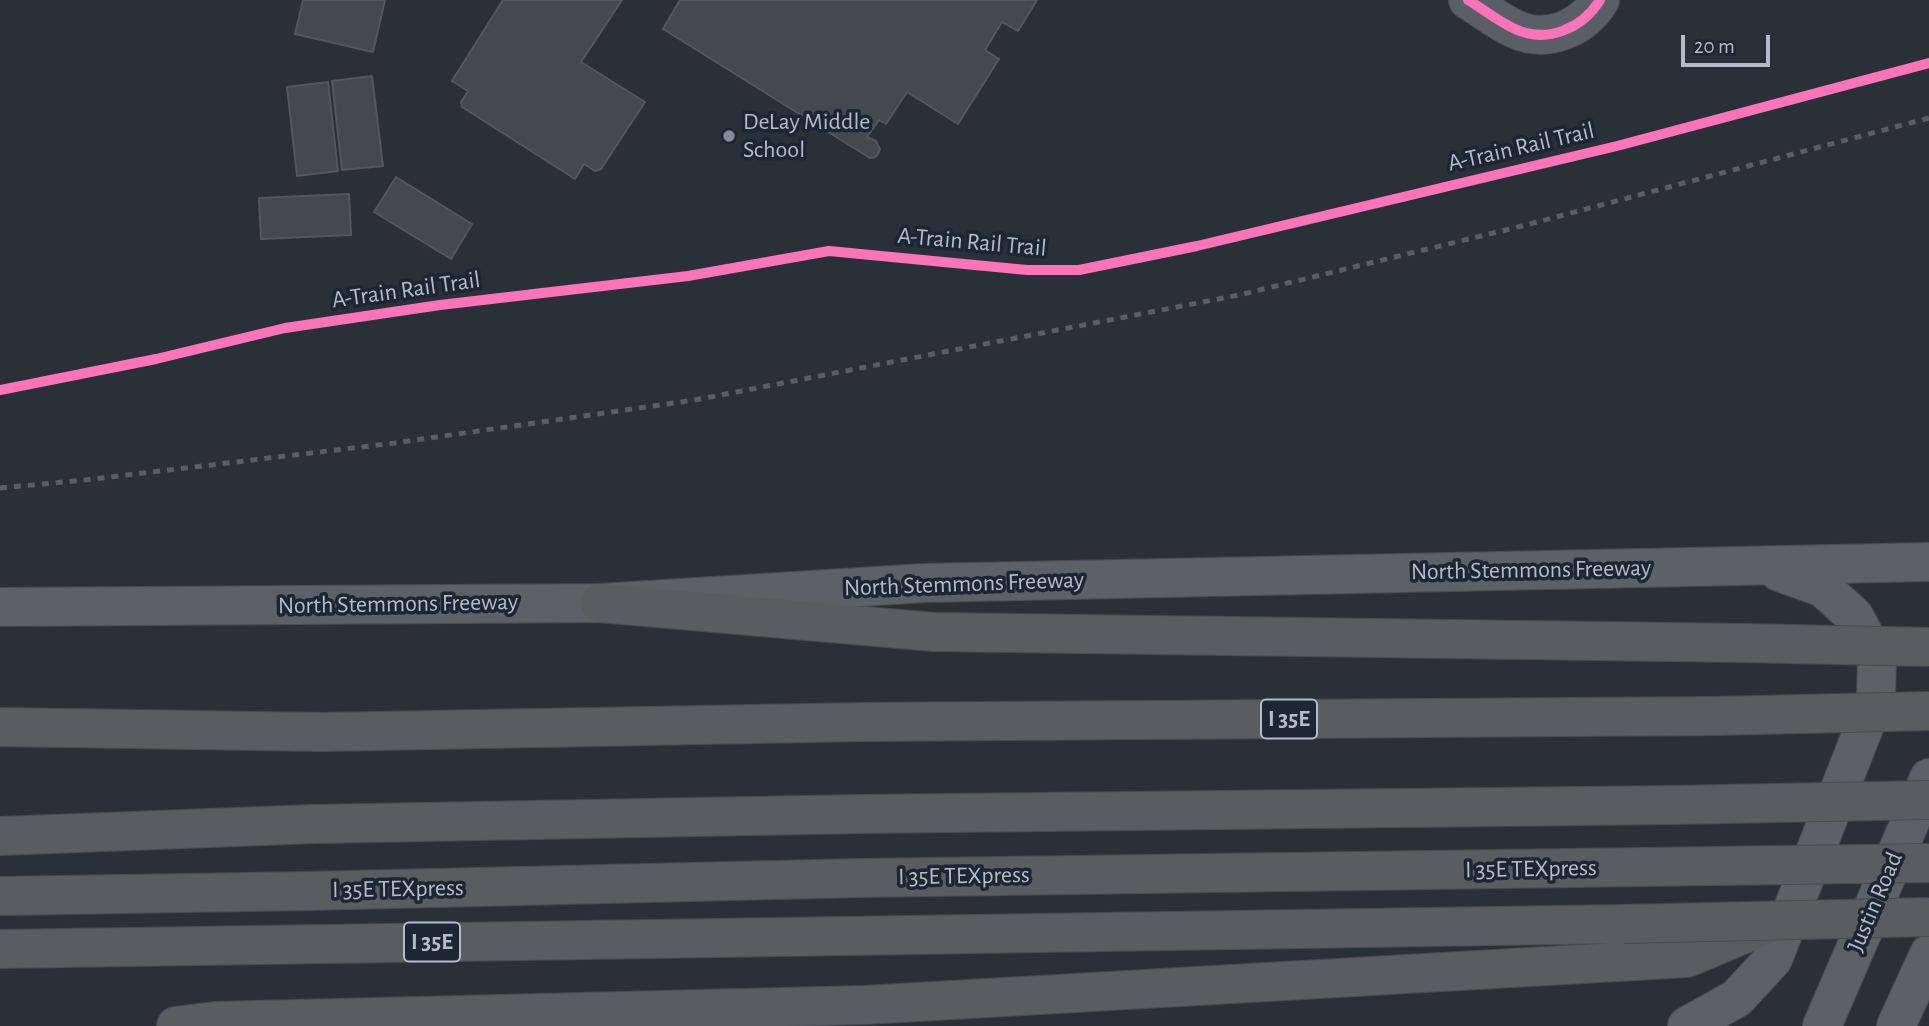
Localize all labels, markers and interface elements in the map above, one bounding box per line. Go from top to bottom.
scale bar [1684,21,1773,65]
text: 20 m [1694,36,1735,57]
place label: DeLay Middle School [743,108,870,164]
street label: A-Train Rail Trail [1445,116,1597,178]
marker: DeLay Middle School [721,128,737,144]
street label: A-Train Rail Trail [896,221,1048,263]
street label: A-Train Rail Trail [330,265,482,315]
street label: North Stemmons Freeway [1411,554,1651,586]
street label: North Stemmons Freeway [843,565,1085,603]
street label: North Stemmons Freeway [278,588,518,620]
road number: I 35E [1261,699,1317,738]
street label: Justin Road [1841,848,1909,956]
street label: I 35E TEXpress [1465,853,1597,885]
street label: I 35E TEXpress [898,860,1030,892]
street label: I 35E TEXpress [332,873,464,905]
road number: I 35E [404,923,460,962]

